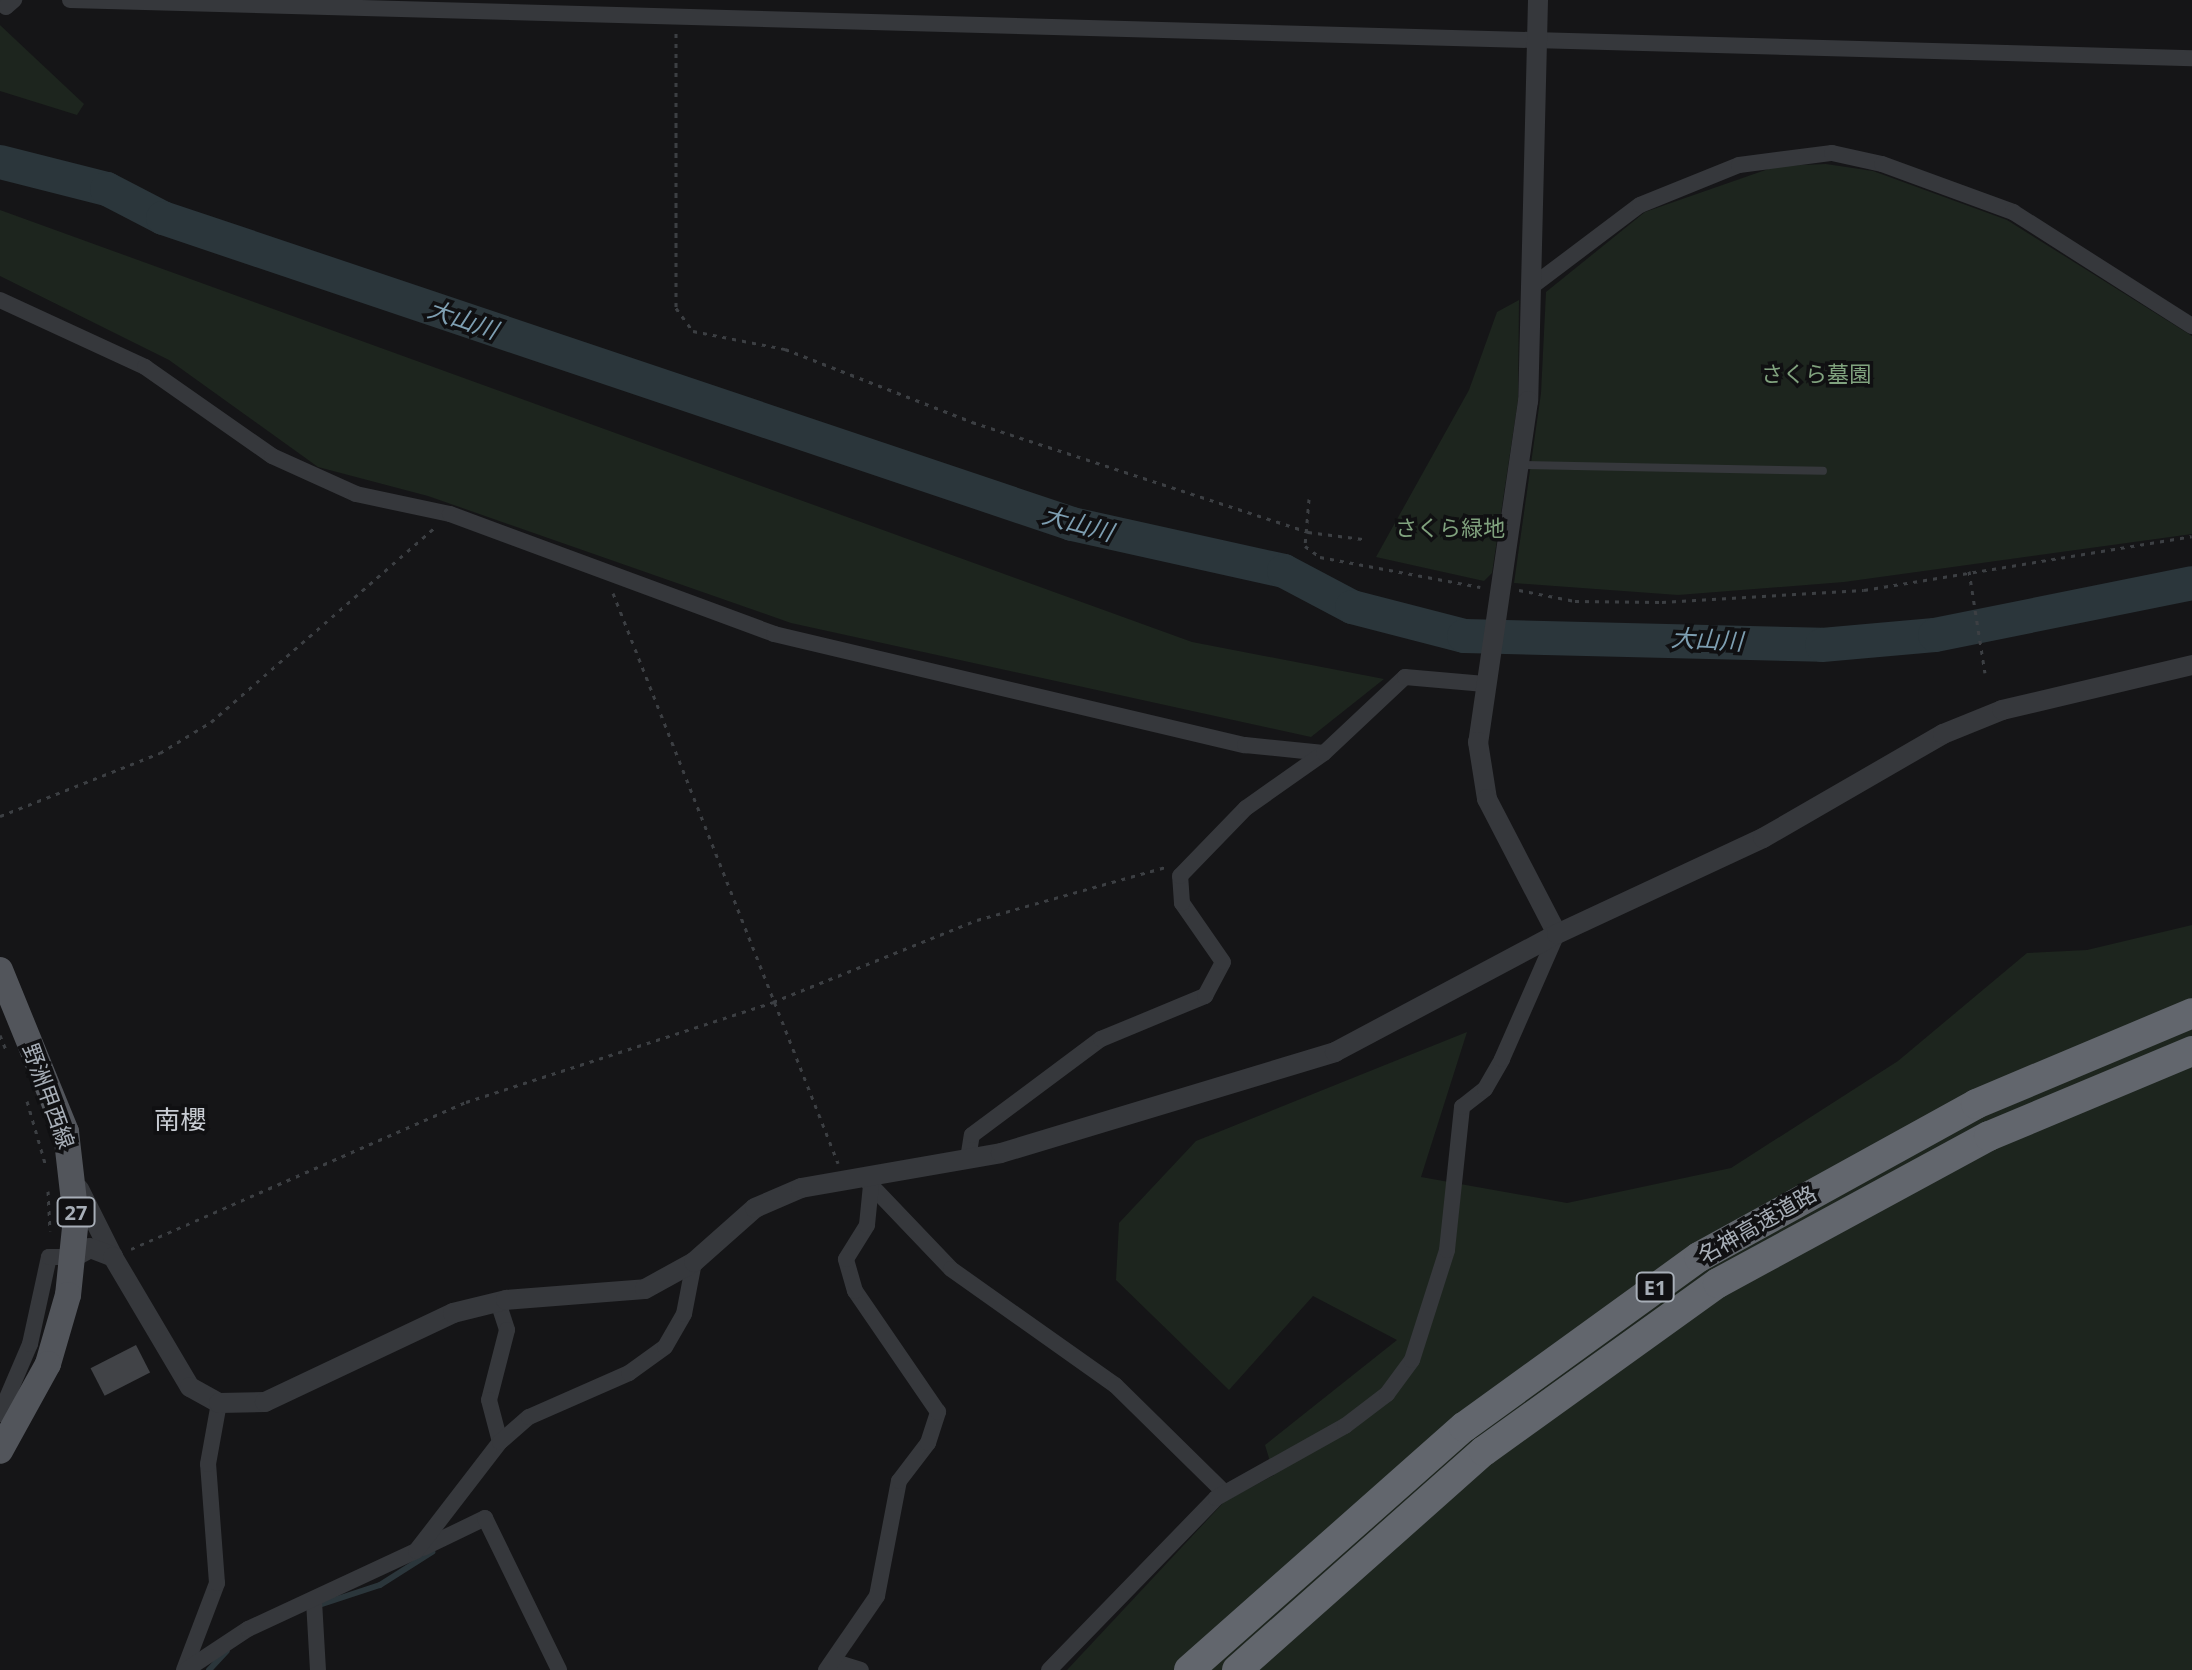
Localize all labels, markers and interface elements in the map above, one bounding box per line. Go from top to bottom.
water label: 大山川 [424,294,502,344]
park label: さくら墓園 [1761,361,1871,387]
water label: 大山川 [1039,500,1117,546]
park label: さくら緑地 [1395,515,1505,541]
water label: 大山川 [1670,623,1744,655]
street label: 野洲甲西線 [18,1040,80,1152]
district label: 南櫻 [154,1104,206,1136]
street label: 名神高速道路 [1693,1180,1821,1268]
road number: 27 [56,1196,96,1228]
road number: E1 [1635,1271,1675,1303]

